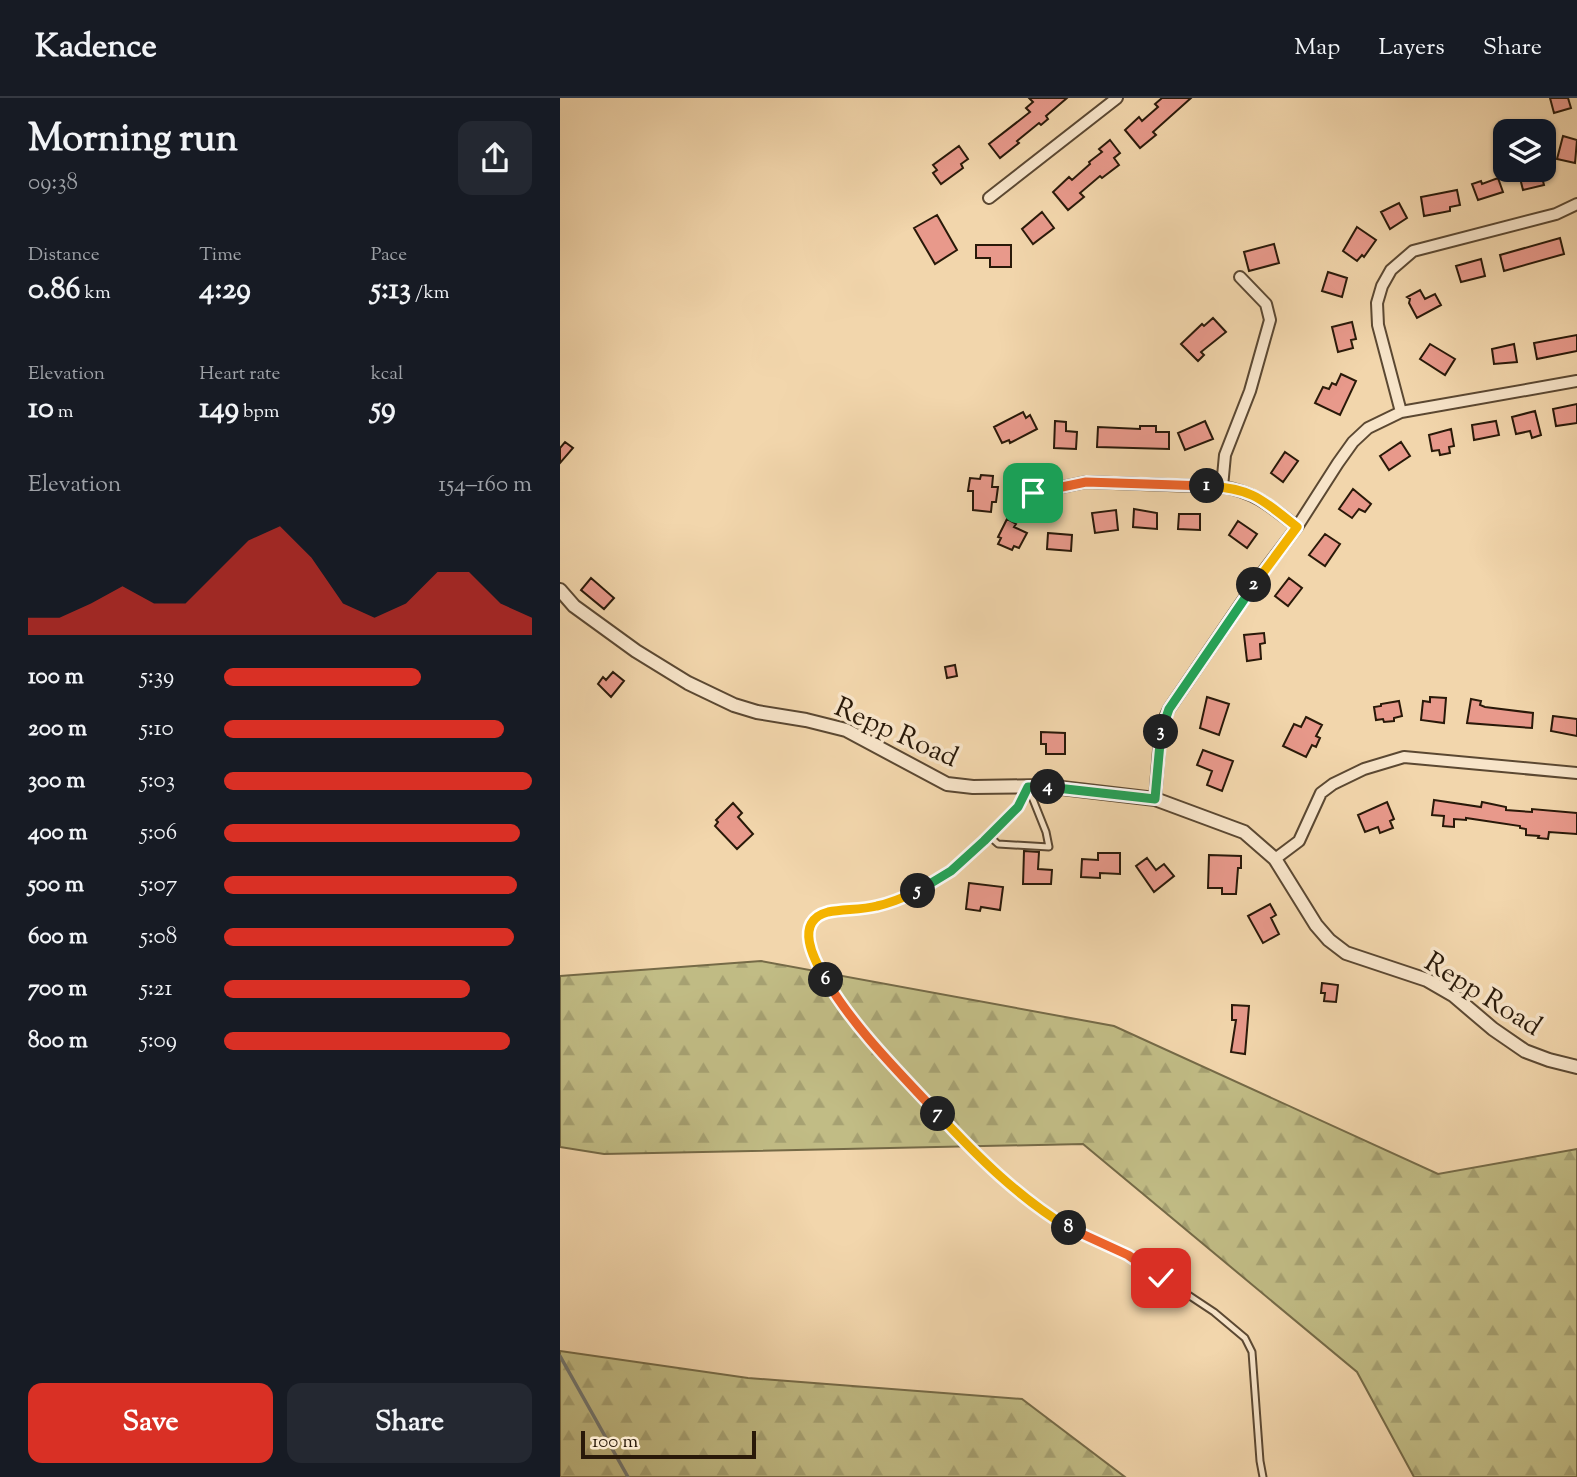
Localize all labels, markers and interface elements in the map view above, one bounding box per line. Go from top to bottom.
text: Kadence [35,24,157,72]
text: Map [1294,31,1340,65]
text: Layers [1378,31,1445,65]
text: Share [1483,31,1542,65]
text: Morning run [28,114,238,168]
map controls [1493,119,1556,182]
button: layers [1493,119,1556,182]
button: share [458,121,532,195]
text: 09:38 [28,167,78,200]
text: Distance [28,242,100,269]
text: Time [199,242,242,269]
text: Pace [371,242,407,269]
text: 0.86 [28,269,81,312]
text: 4:29 [199,269,251,312]
text: 5:13 [371,269,411,312]
text: km [81,280,111,307]
text: /km [411,280,449,307]
text: Elevation [28,361,105,388]
text: Heart rate [199,361,280,388]
text: kcal [371,361,403,388]
text: 10 [28,388,54,431]
text: 149 [199,388,239,431]
text: 59 [371,388,396,431]
text: m [54,399,74,426]
text: bpm [239,399,279,426]
pin [1003,463,1063,523]
pin: 1 [1190,468,1224,504]
text: Elevation [28,469,121,502]
text: 154–160 m [438,469,532,502]
text: 1 [1203,472,1210,499]
icon: arrive [1014,474,1052,512]
pin: 2 [1236,568,1272,602]
text: 2 [1249,571,1258,598]
text: 100 m [28,661,84,694]
text: 5:39 [140,661,174,694]
street label: Repp Road [827,689,964,779]
text: 200 m [28,713,87,746]
text: 5:10 [140,713,174,746]
pin: 3 [1144,714,1178,750]
text: 3 [1157,718,1164,745]
text: 300 m [28,765,85,798]
text: 5:03 [140,765,175,798]
pin: 4 [1030,770,1065,804]
text: 4 [1043,773,1052,800]
text: 400 m [28,817,88,850]
text: 5:06 [140,817,177,850]
text: 500 m [28,869,84,902]
text: 5:07 [140,869,177,902]
pin: 5 [900,874,936,908]
text: 5 [914,877,921,904]
text: 600 m [28,921,88,954]
text: 5:08 [140,921,177,954]
street label: Repp Road [1416,944,1549,1048]
pin: 6 [808,962,844,998]
text: 6 [821,966,830,993]
text: 700 m [28,973,87,1006]
text: 5:21 [140,973,172,1006]
text: 800 m [28,1025,88,1058]
text: 5:09 [140,1025,177,1058]
pin: 7 [920,1096,956,1132]
text: 7 [933,1100,942,1127]
pin: 8 [1051,1210,1086,1246]
text: 8 [1064,1214,1073,1241]
pin [1131,1248,1191,1308]
icon: check [1142,1259,1180,1297]
button: Save [28,1383,273,1463]
button: Share [287,1383,532,1463]
scale bar [581,1428,756,1460]
text: 100 m [592,1429,638,1456]

